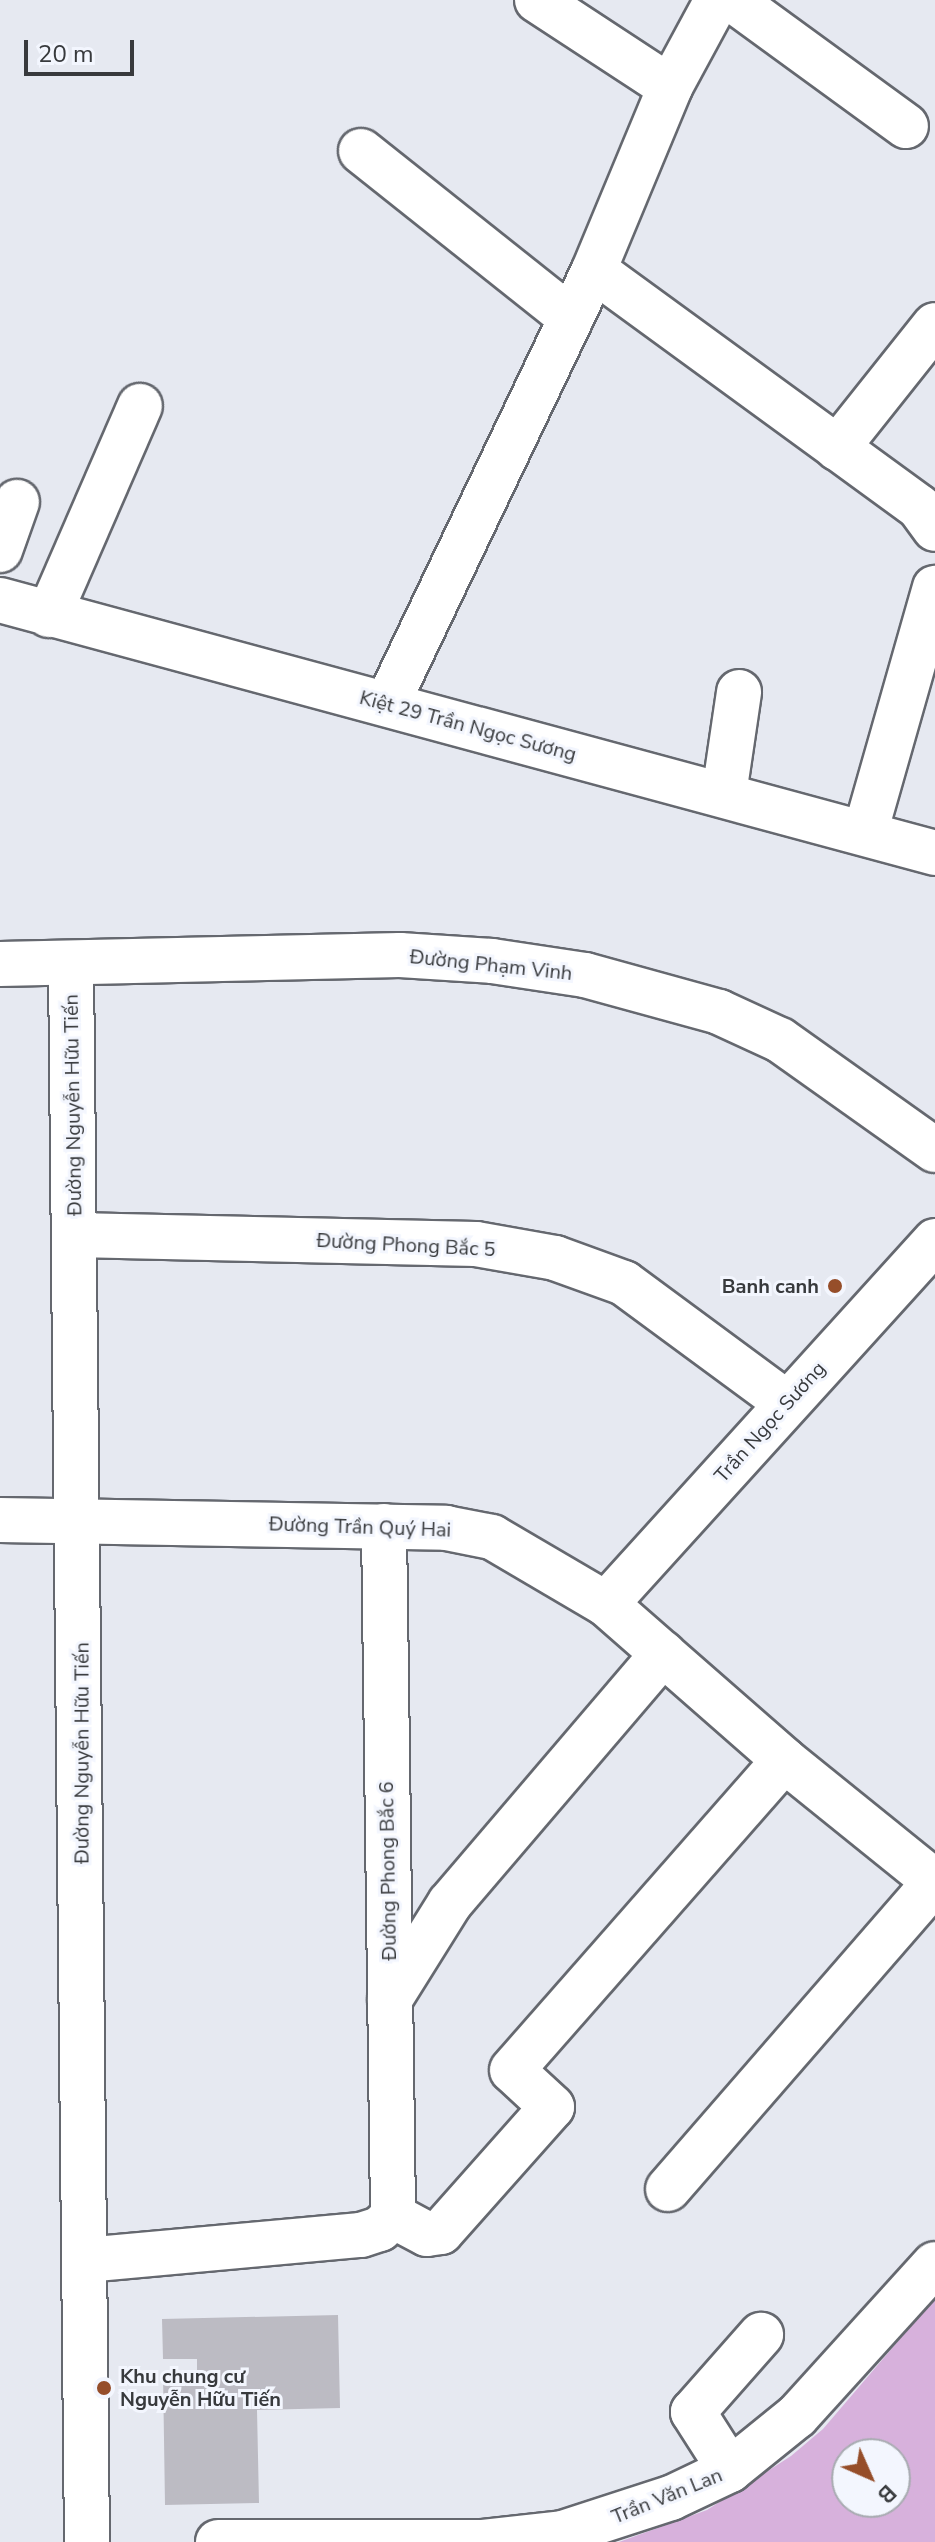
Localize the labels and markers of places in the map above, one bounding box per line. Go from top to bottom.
place label: Banh canh [722,1274,819,1298]
marker: Banh canh [826,1277,844,1295]
place label: Khu chung cư Nguyễn Hữu Tiến [120,2364,281,2411]
marker: Khu chung cư Nguyễn Hữu Tiến [95,2379,113,2397]

